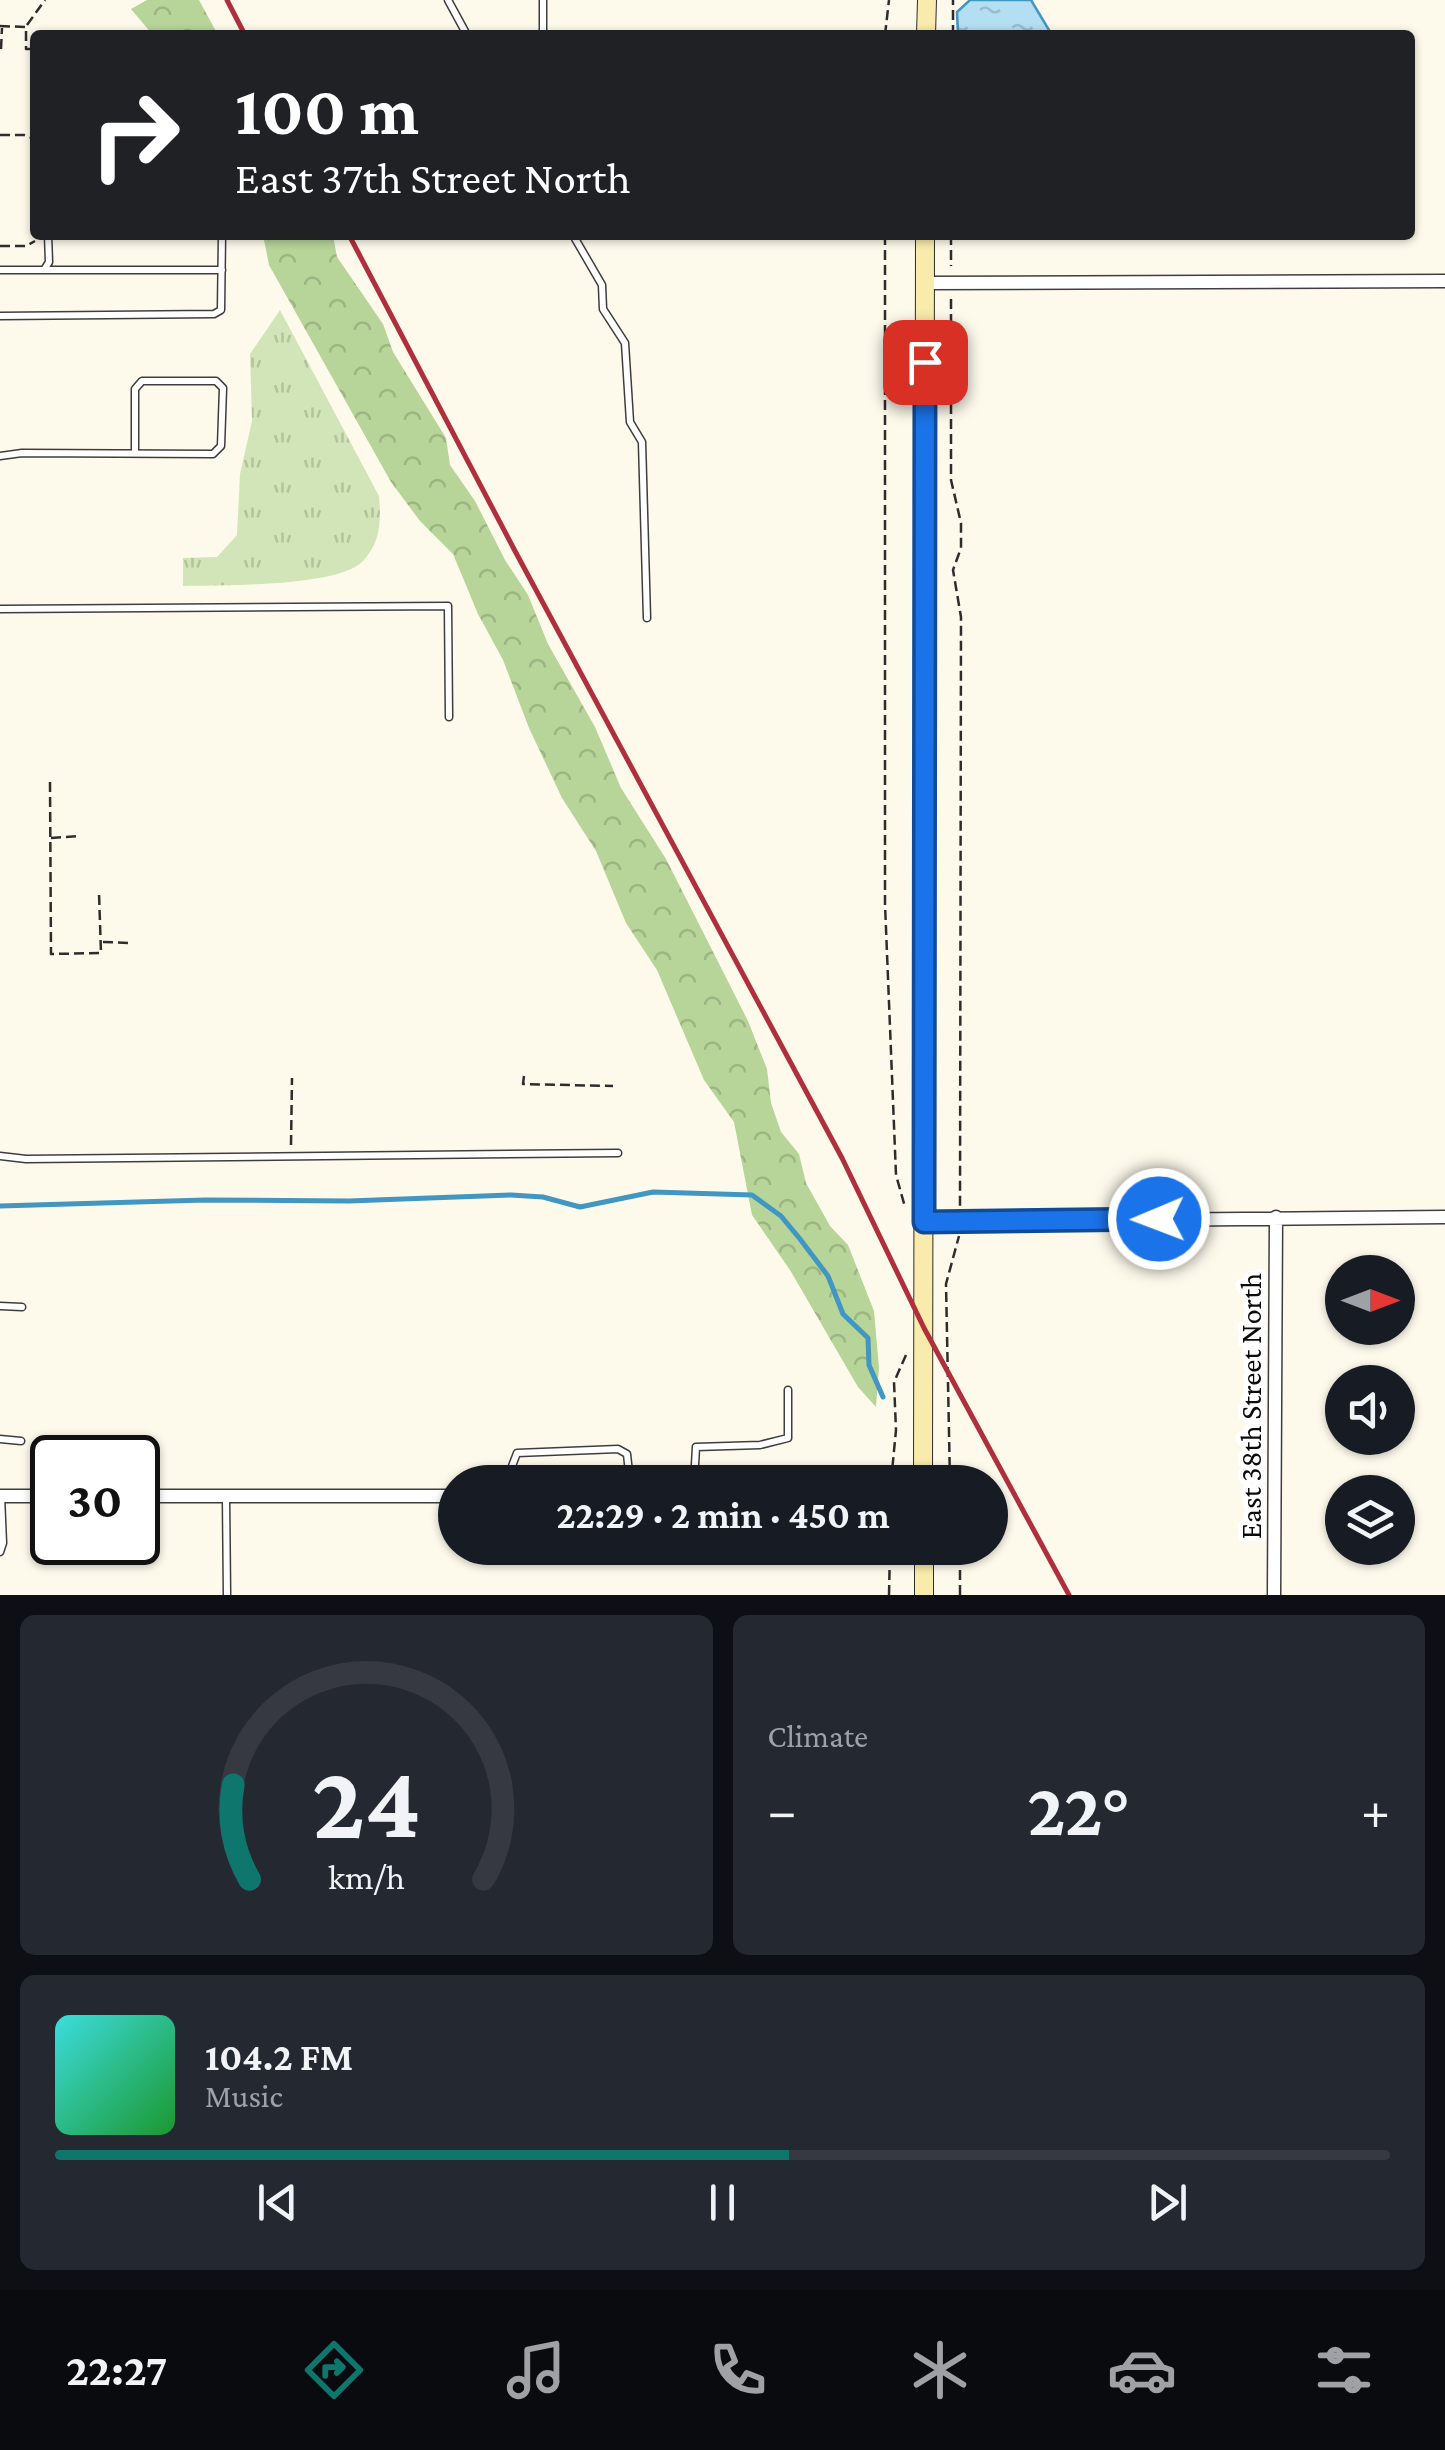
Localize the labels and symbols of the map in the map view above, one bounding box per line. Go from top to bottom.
pin [883,320,968,405]
position arrow [1107,1167,1211,1271]
north arrow [1325,1255,1415,1345]
street label: East 38th Street North [1234,1273,1267,1539]
speed limit sign: 30 [30,1435,160,1565]

